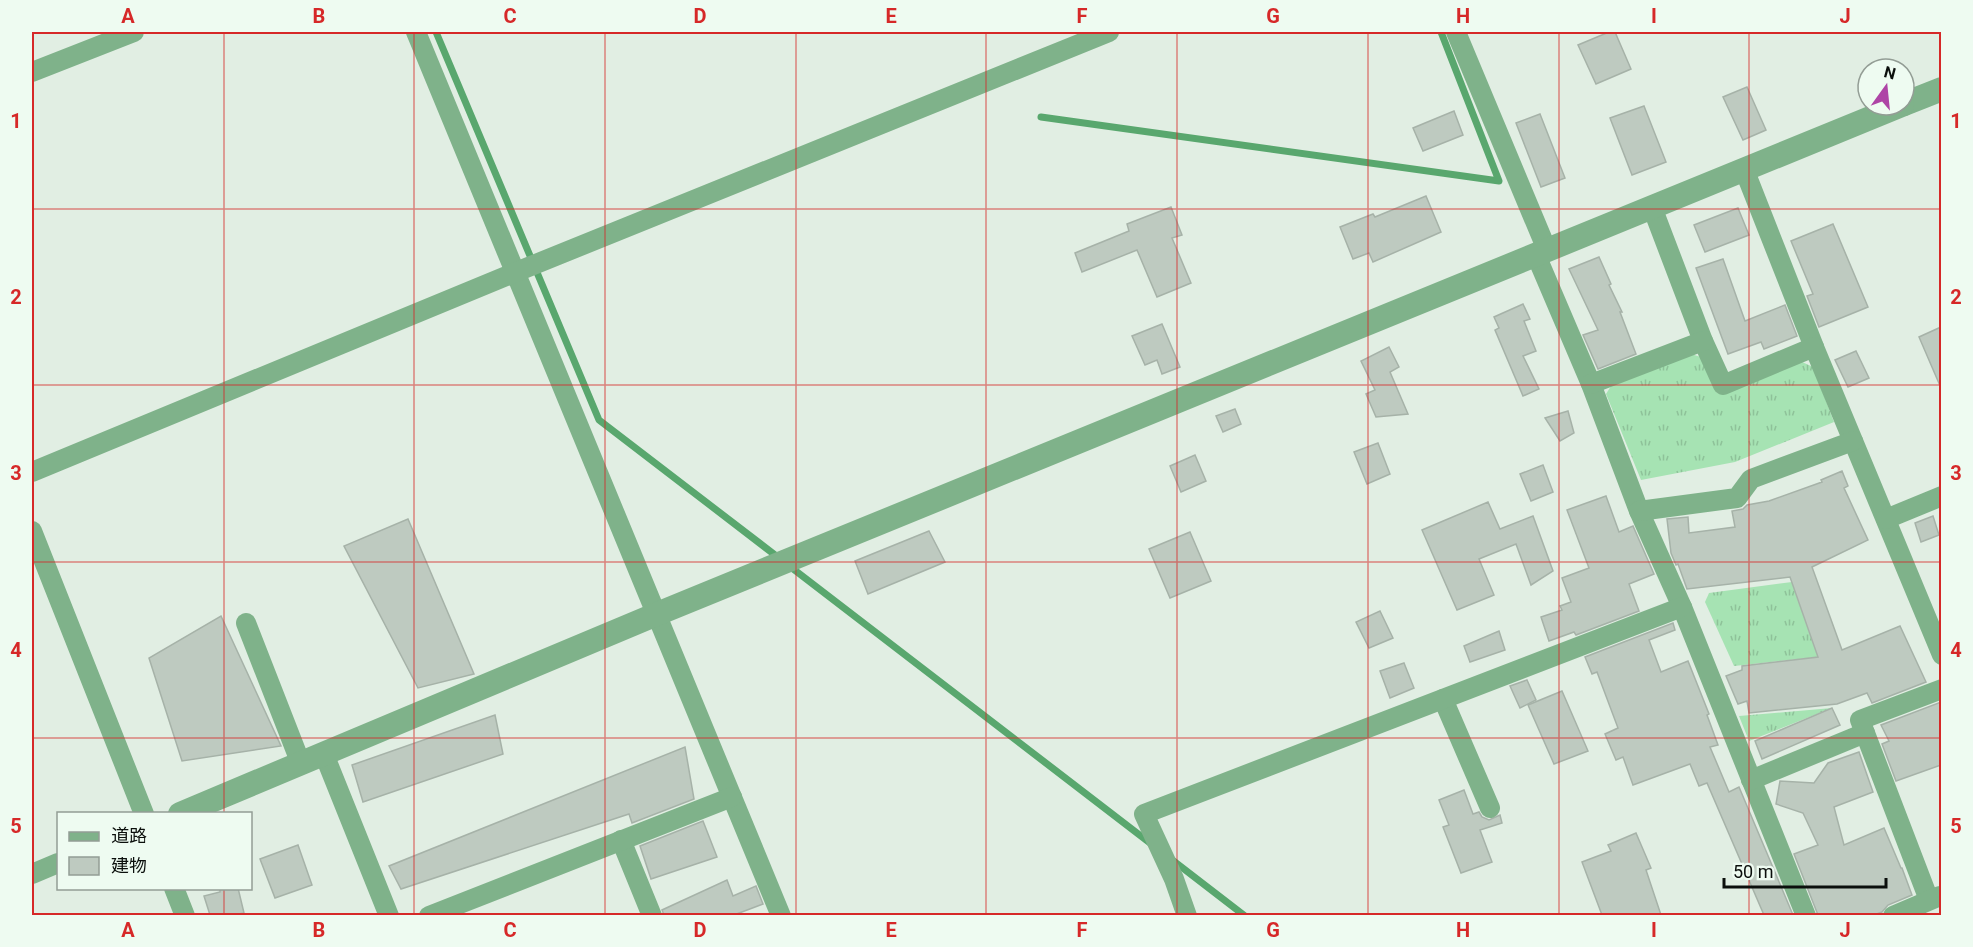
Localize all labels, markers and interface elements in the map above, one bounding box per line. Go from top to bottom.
text: A [121,4,135,28]
text: B [313,4,325,28]
text: C [503,4,517,28]
text: D [694,4,707,28]
text: E [885,4,897,28]
text: F [1077,4,1088,28]
text: G [1266,4,1280,28]
text: H [1456,4,1470,28]
text: I [1651,4,1657,28]
text: J [1839,4,1851,28]
north arrow [1856,57,1916,117]
text: N [1882,62,1898,84]
text: 1 [10,109,22,133]
text: 1 [1950,109,1962,133]
text: 2 [10,285,22,309]
text: 2 [1950,285,1962,309]
text: 3 [10,461,22,485]
text: 3 [1950,461,1962,485]
text: 4 [10,638,22,662]
text: 4 [1950,638,1962,662]
legend [57,812,252,890]
text: 5 [10,814,22,838]
text: 5 [1950,814,1962,838]
text: 道路 [111,825,147,846]
scale bar [1724,851,1886,889]
text: 建物 [111,855,147,876]
text: 50 m [1733,861,1773,882]
text: A [121,918,135,942]
text: B [313,918,325,942]
text: C [503,918,517,942]
text: D [694,918,707,942]
text: E [885,918,897,942]
text: F [1077,918,1088,942]
text: G [1266,918,1280,942]
text: H [1456,918,1470,942]
text: I [1651,918,1657,942]
text: J [1839,918,1851,942]

